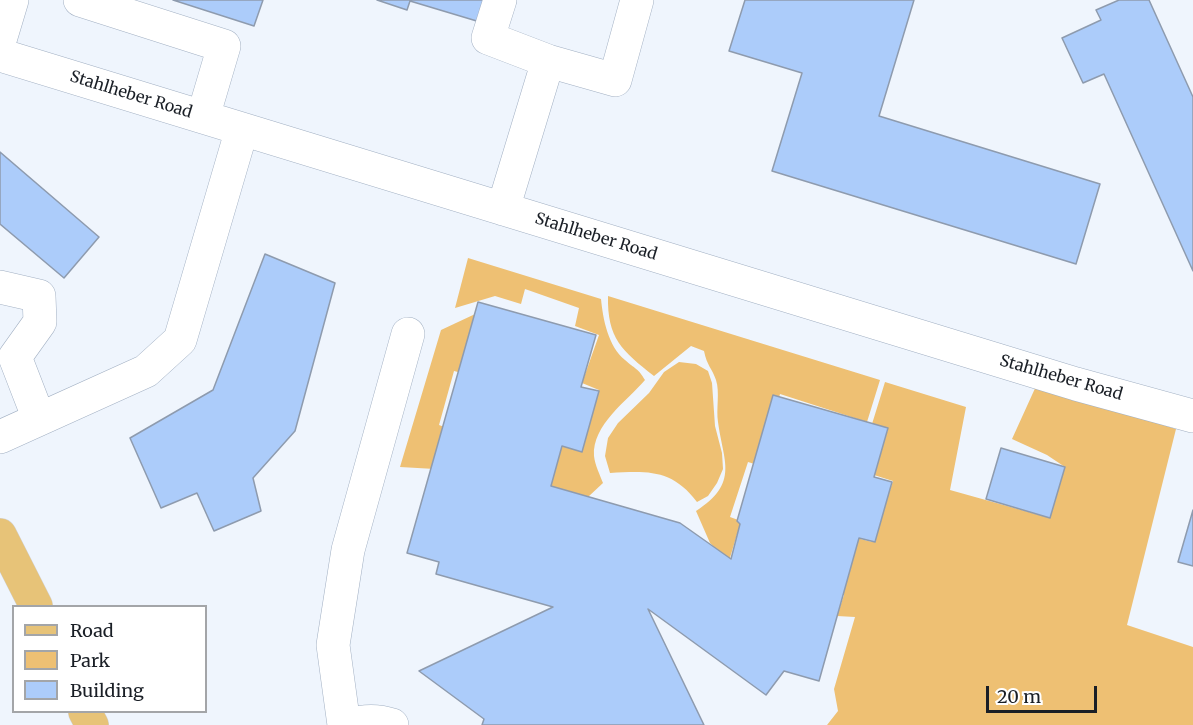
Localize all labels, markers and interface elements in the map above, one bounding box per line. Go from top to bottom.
street label: Stahlheber Road [68,67,194,123]
street label: Stahlheber Road [533,209,659,265]
street label: Stahlheber Road [997,351,1125,405]
legend [12,605,207,713]
text: Road [70,619,114,642]
text: Park [70,649,110,672]
scale bar [989,674,1100,712]
text: Building [70,679,144,702]
text: 20 m [997,685,1041,708]

